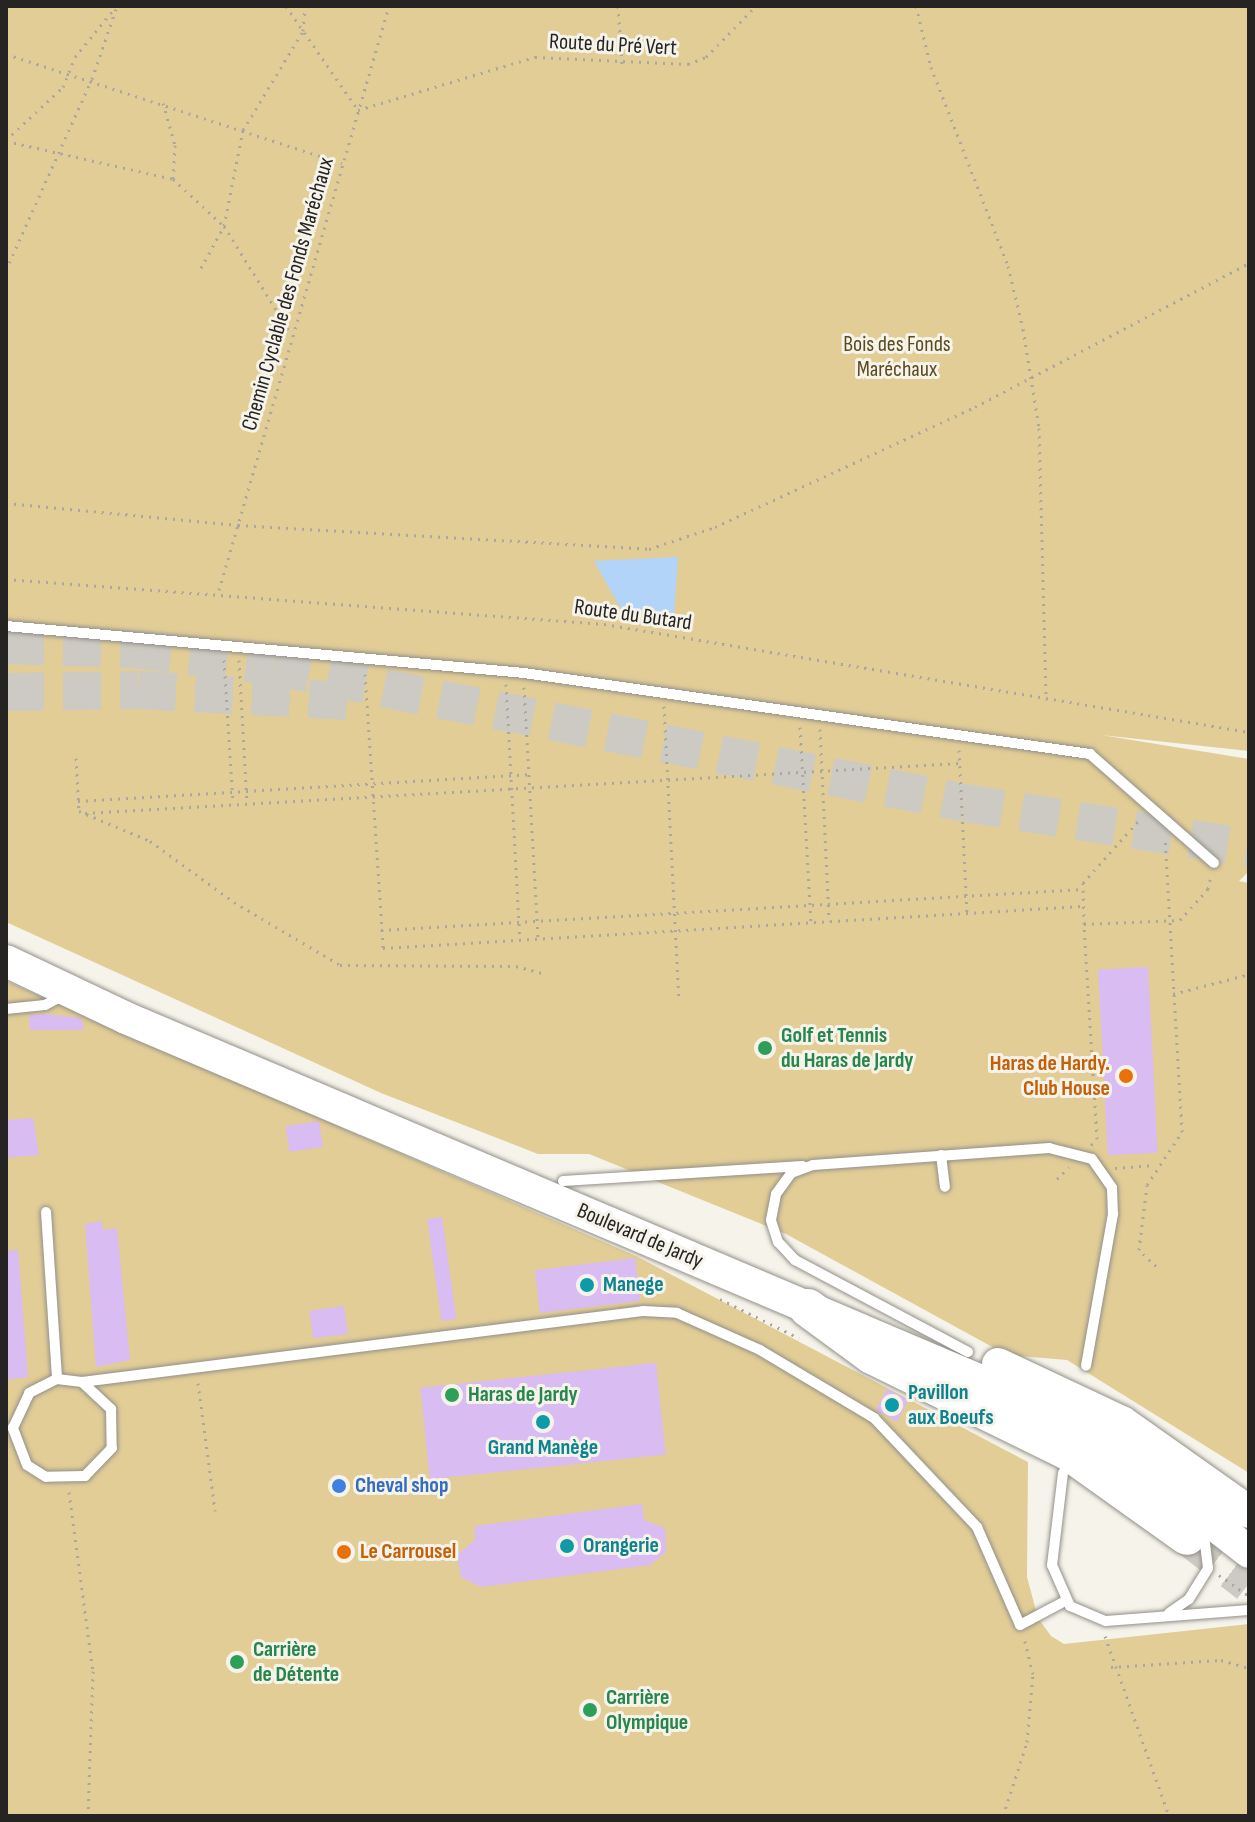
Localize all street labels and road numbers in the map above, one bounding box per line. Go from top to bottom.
street label: Route du Pré Vert [548,28,678,62]
street label: Chemin Cyclable des Fonds Maréchaux [236,154,340,434]
street label: Route du Butard [573,594,693,636]
street label: Boulevard de Jardy [573,1198,707,1274]

